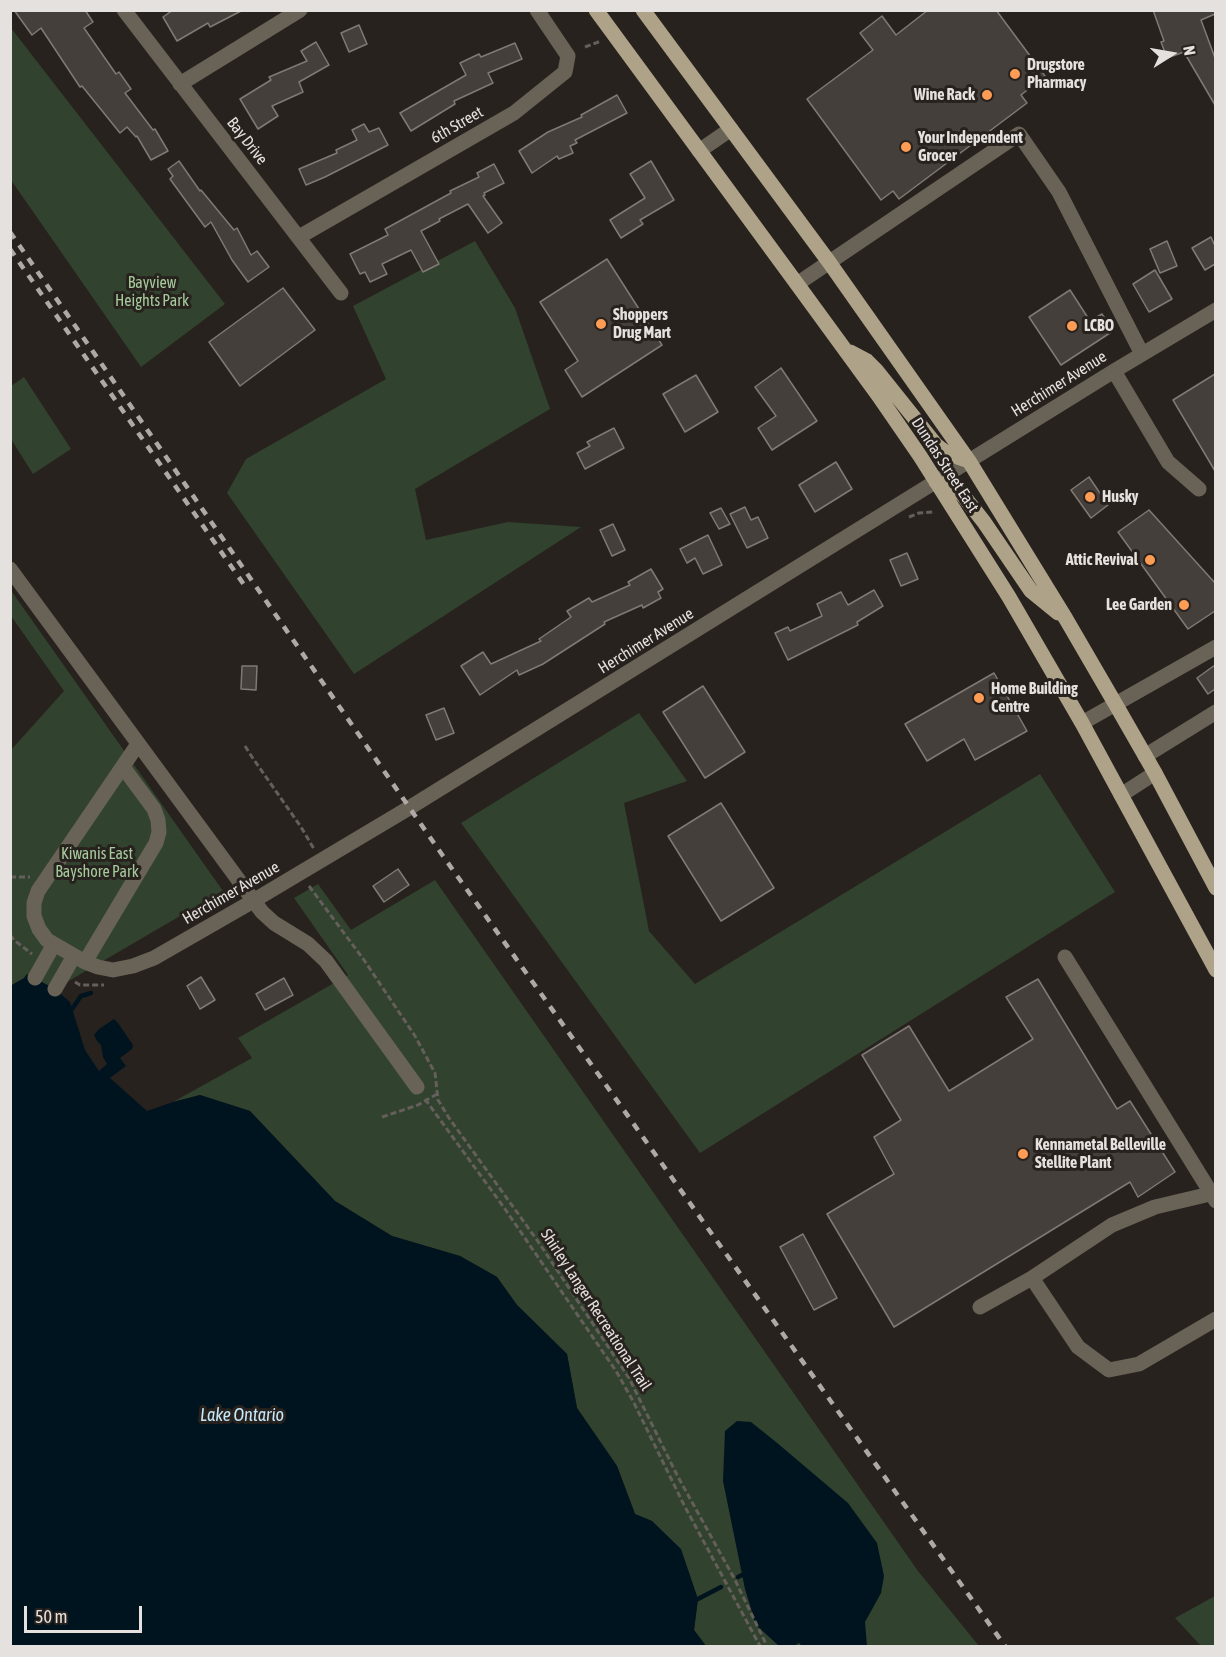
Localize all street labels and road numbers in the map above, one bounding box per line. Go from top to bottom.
street label: 6th Street [427,102,487,148]
street label: Bay Drive [223,113,271,169]
street label: Herchimer Avenue [1008,347,1110,421]
street label: Dundas Street East [907,414,983,516]
street label: Herchimer Avenue [595,604,697,678]
street label: Herchimer Avenue [179,858,283,928]
street label: Shirley Langer Recreational Trail [537,1226,655,1394]

